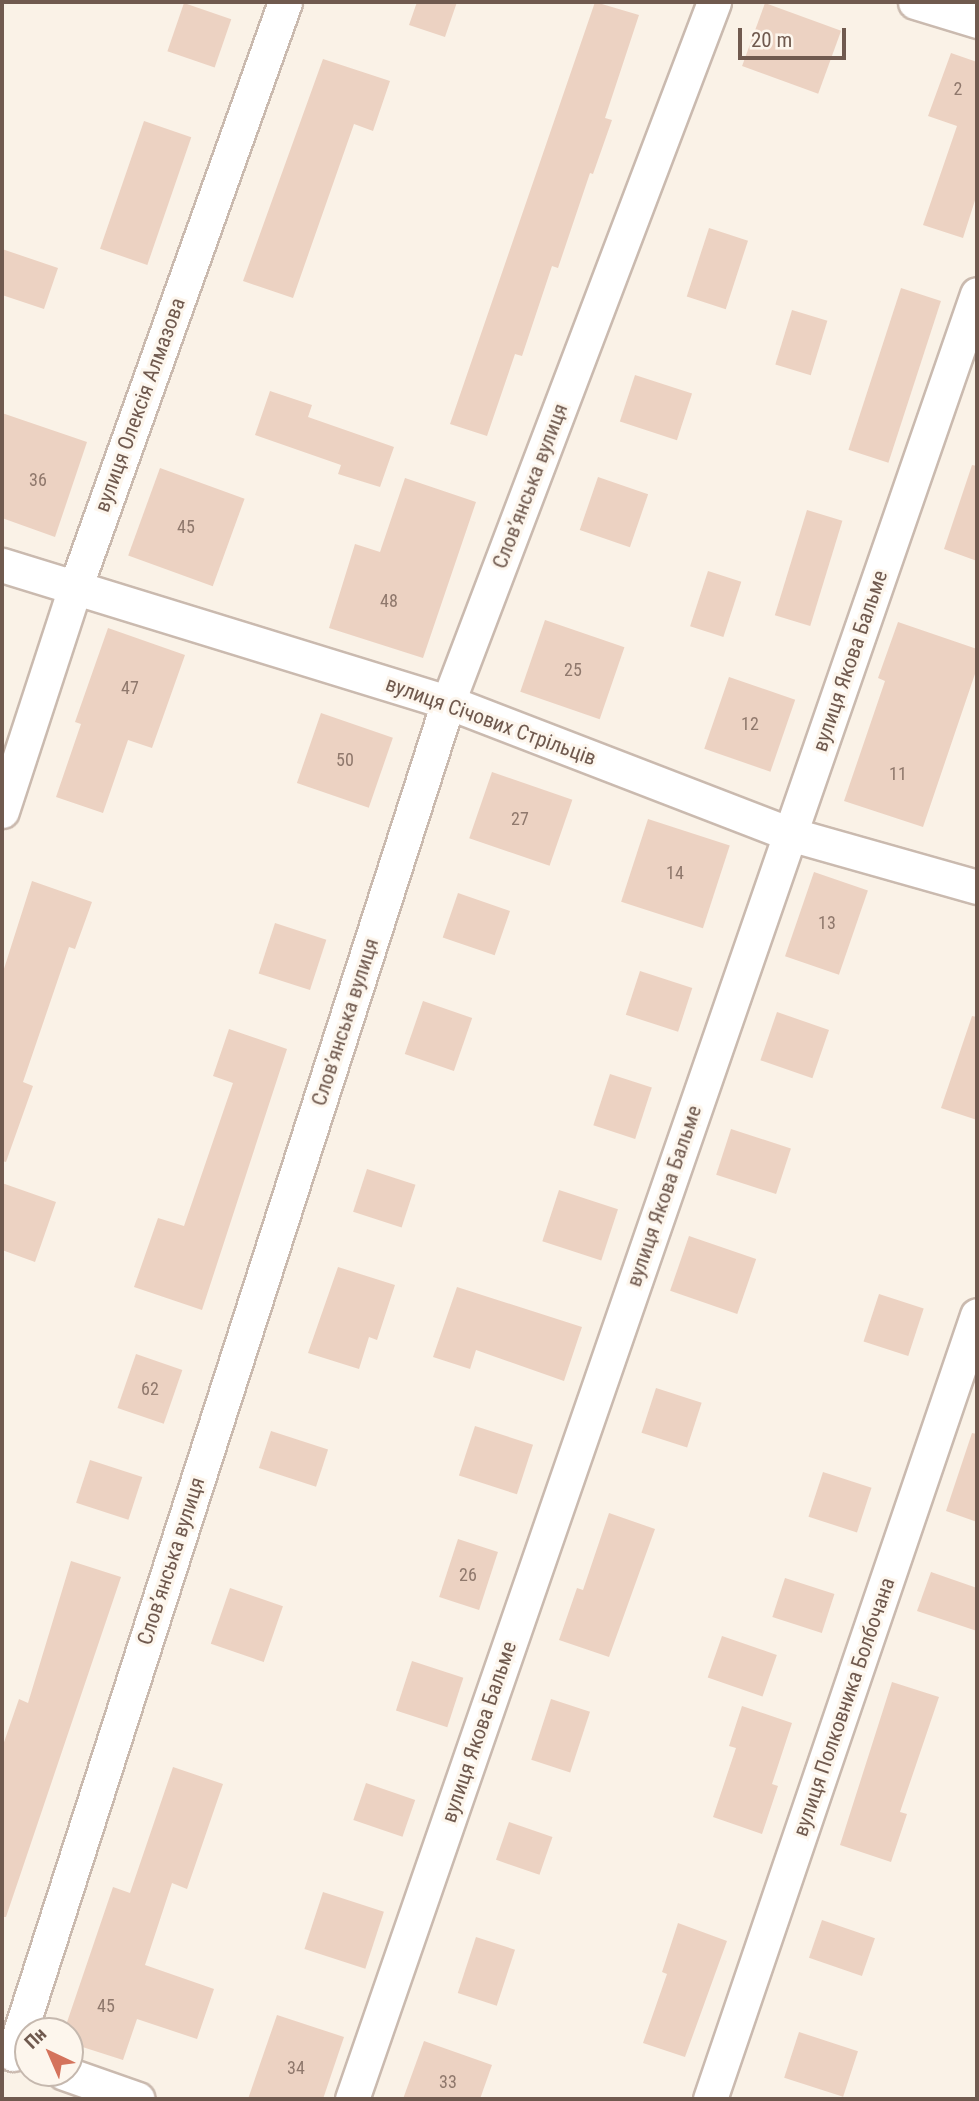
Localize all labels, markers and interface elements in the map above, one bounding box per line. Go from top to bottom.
scale bar [741,14,850,58]
text: 20 m [751,28,792,52]
house number: 2 [954,78,962,100]
street label: вулиця Олексія Алмазова [90,294,190,516]
street label: Словʼянська вулиця [487,400,573,572]
house number: 36 [29,469,47,491]
house number: 45 [177,516,195,538]
street label: вулиця Якова Бальме [807,567,893,755]
house number: 48 [380,590,398,612]
house number: 25 [564,659,582,681]
street label: вулиця Січових Стрільців [382,671,600,771]
house number: 47 [121,677,139,699]
house number: 12 [741,713,759,735]
house number: 50 [336,749,354,771]
house number: 11 [889,763,907,785]
house number: 27 [511,808,529,830]
house number: 14 [666,862,684,884]
house number: 13 [818,912,836,934]
street label: Словʼянська вулиця [306,935,384,1109]
street label: вулиця Якова Бальме [621,1102,707,1290]
house number: 62 [141,1378,159,1400]
street label: Словʼянська вулиця [132,1474,210,1648]
house number: 26 [459,1564,477,1586]
street label: вулиця Полковника Болбочана [788,1574,900,1840]
street label: вулиця Якова Бальме [436,1638,522,1826]
house number: 45 [97,1995,115,2017]
north arrow [14,2017,84,2087]
text: Пн [20,2022,51,2054]
house number: 34 [287,2057,305,2079]
house number: 33 [439,2071,457,2093]

